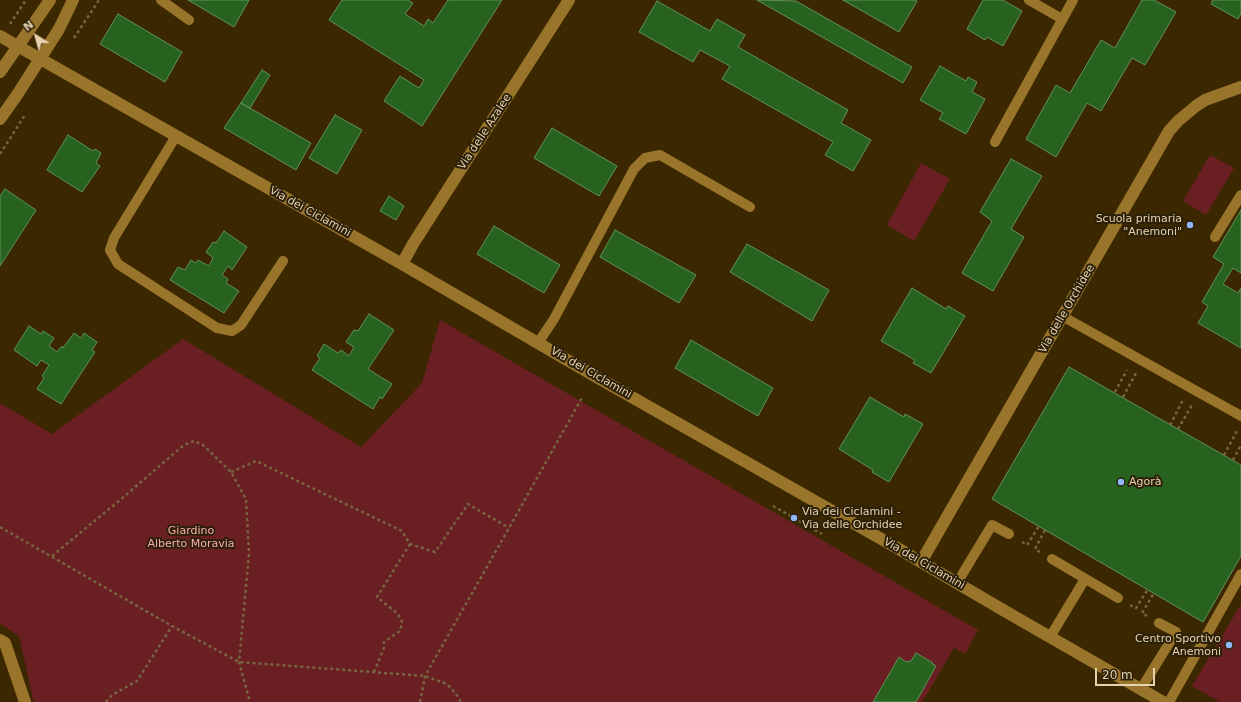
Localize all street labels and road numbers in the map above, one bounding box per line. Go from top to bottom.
street label: Via delle Azalee [456,92,514,172]
street label: Via dei Ciclamini [267,184,353,240]
street label: Via delle Orchidee [1036,262,1098,356]
street label: Via dei Ciclamini [548,344,634,402]
street label: Via dei Ciclamini [881,535,967,593]

